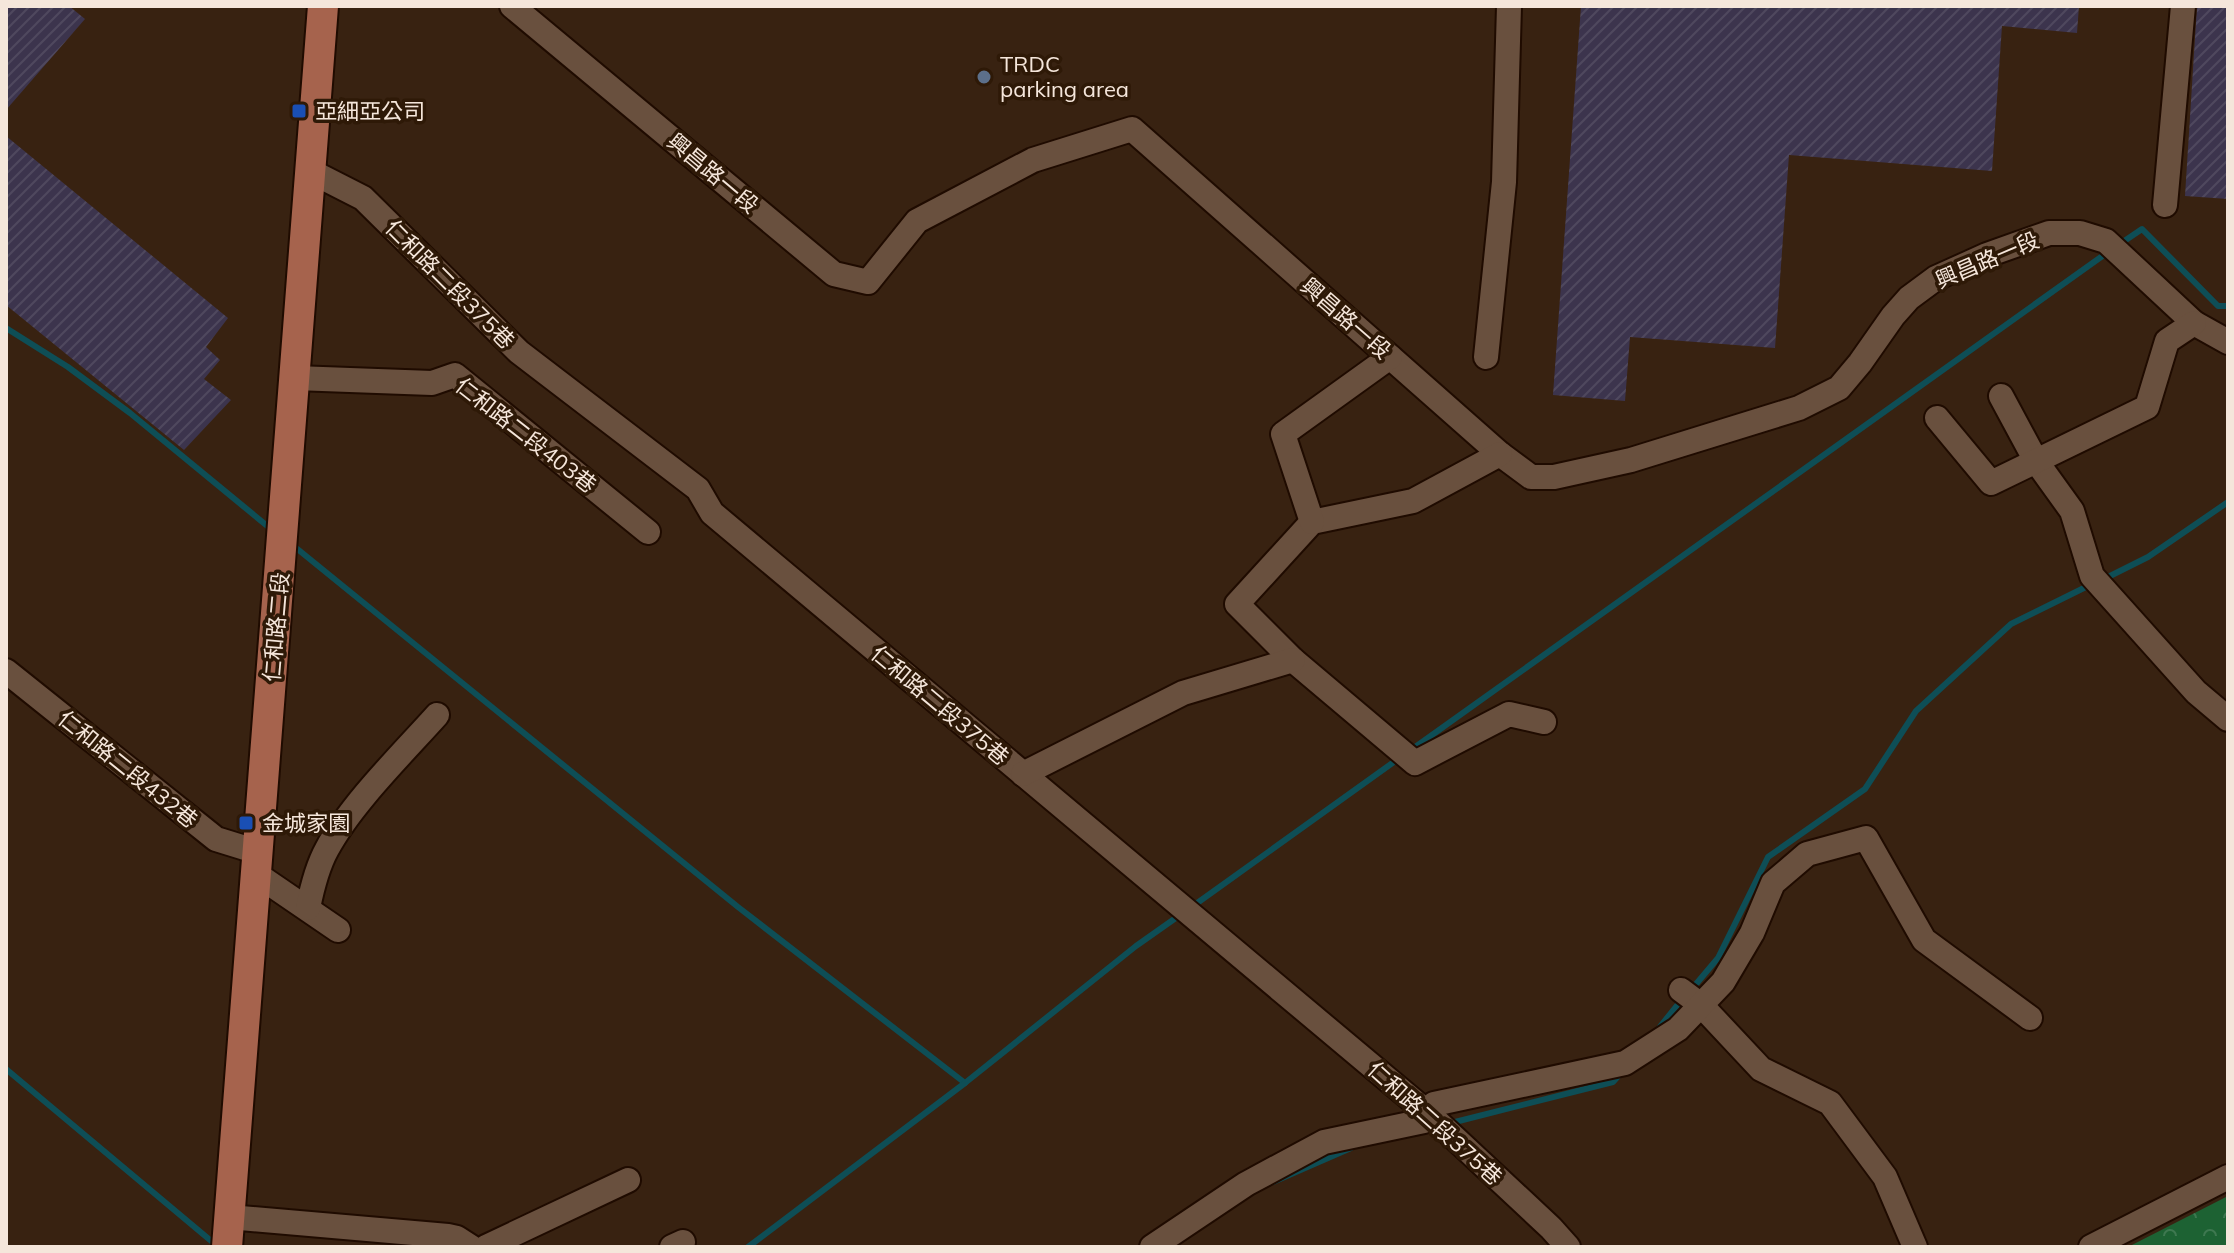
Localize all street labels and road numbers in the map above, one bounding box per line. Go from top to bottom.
street label: 興昌路一段 [662,127,764,219]
street label: 仁和路二段375巷 [379,213,521,355]
street label: 興昌路一段 [1931,226,2043,294]
street label: 興昌路一段 [1295,271,1397,365]
street label: 仁和路二段403巷 [450,371,602,499]
street label: 仁和路二段 [257,571,295,683]
street label: 仁和路二段375巷 [865,639,1015,771]
street label: 仁和路二段432巷 [53,704,203,834]
street label: 仁和路二段375巷 [1362,1055,1508,1191]

